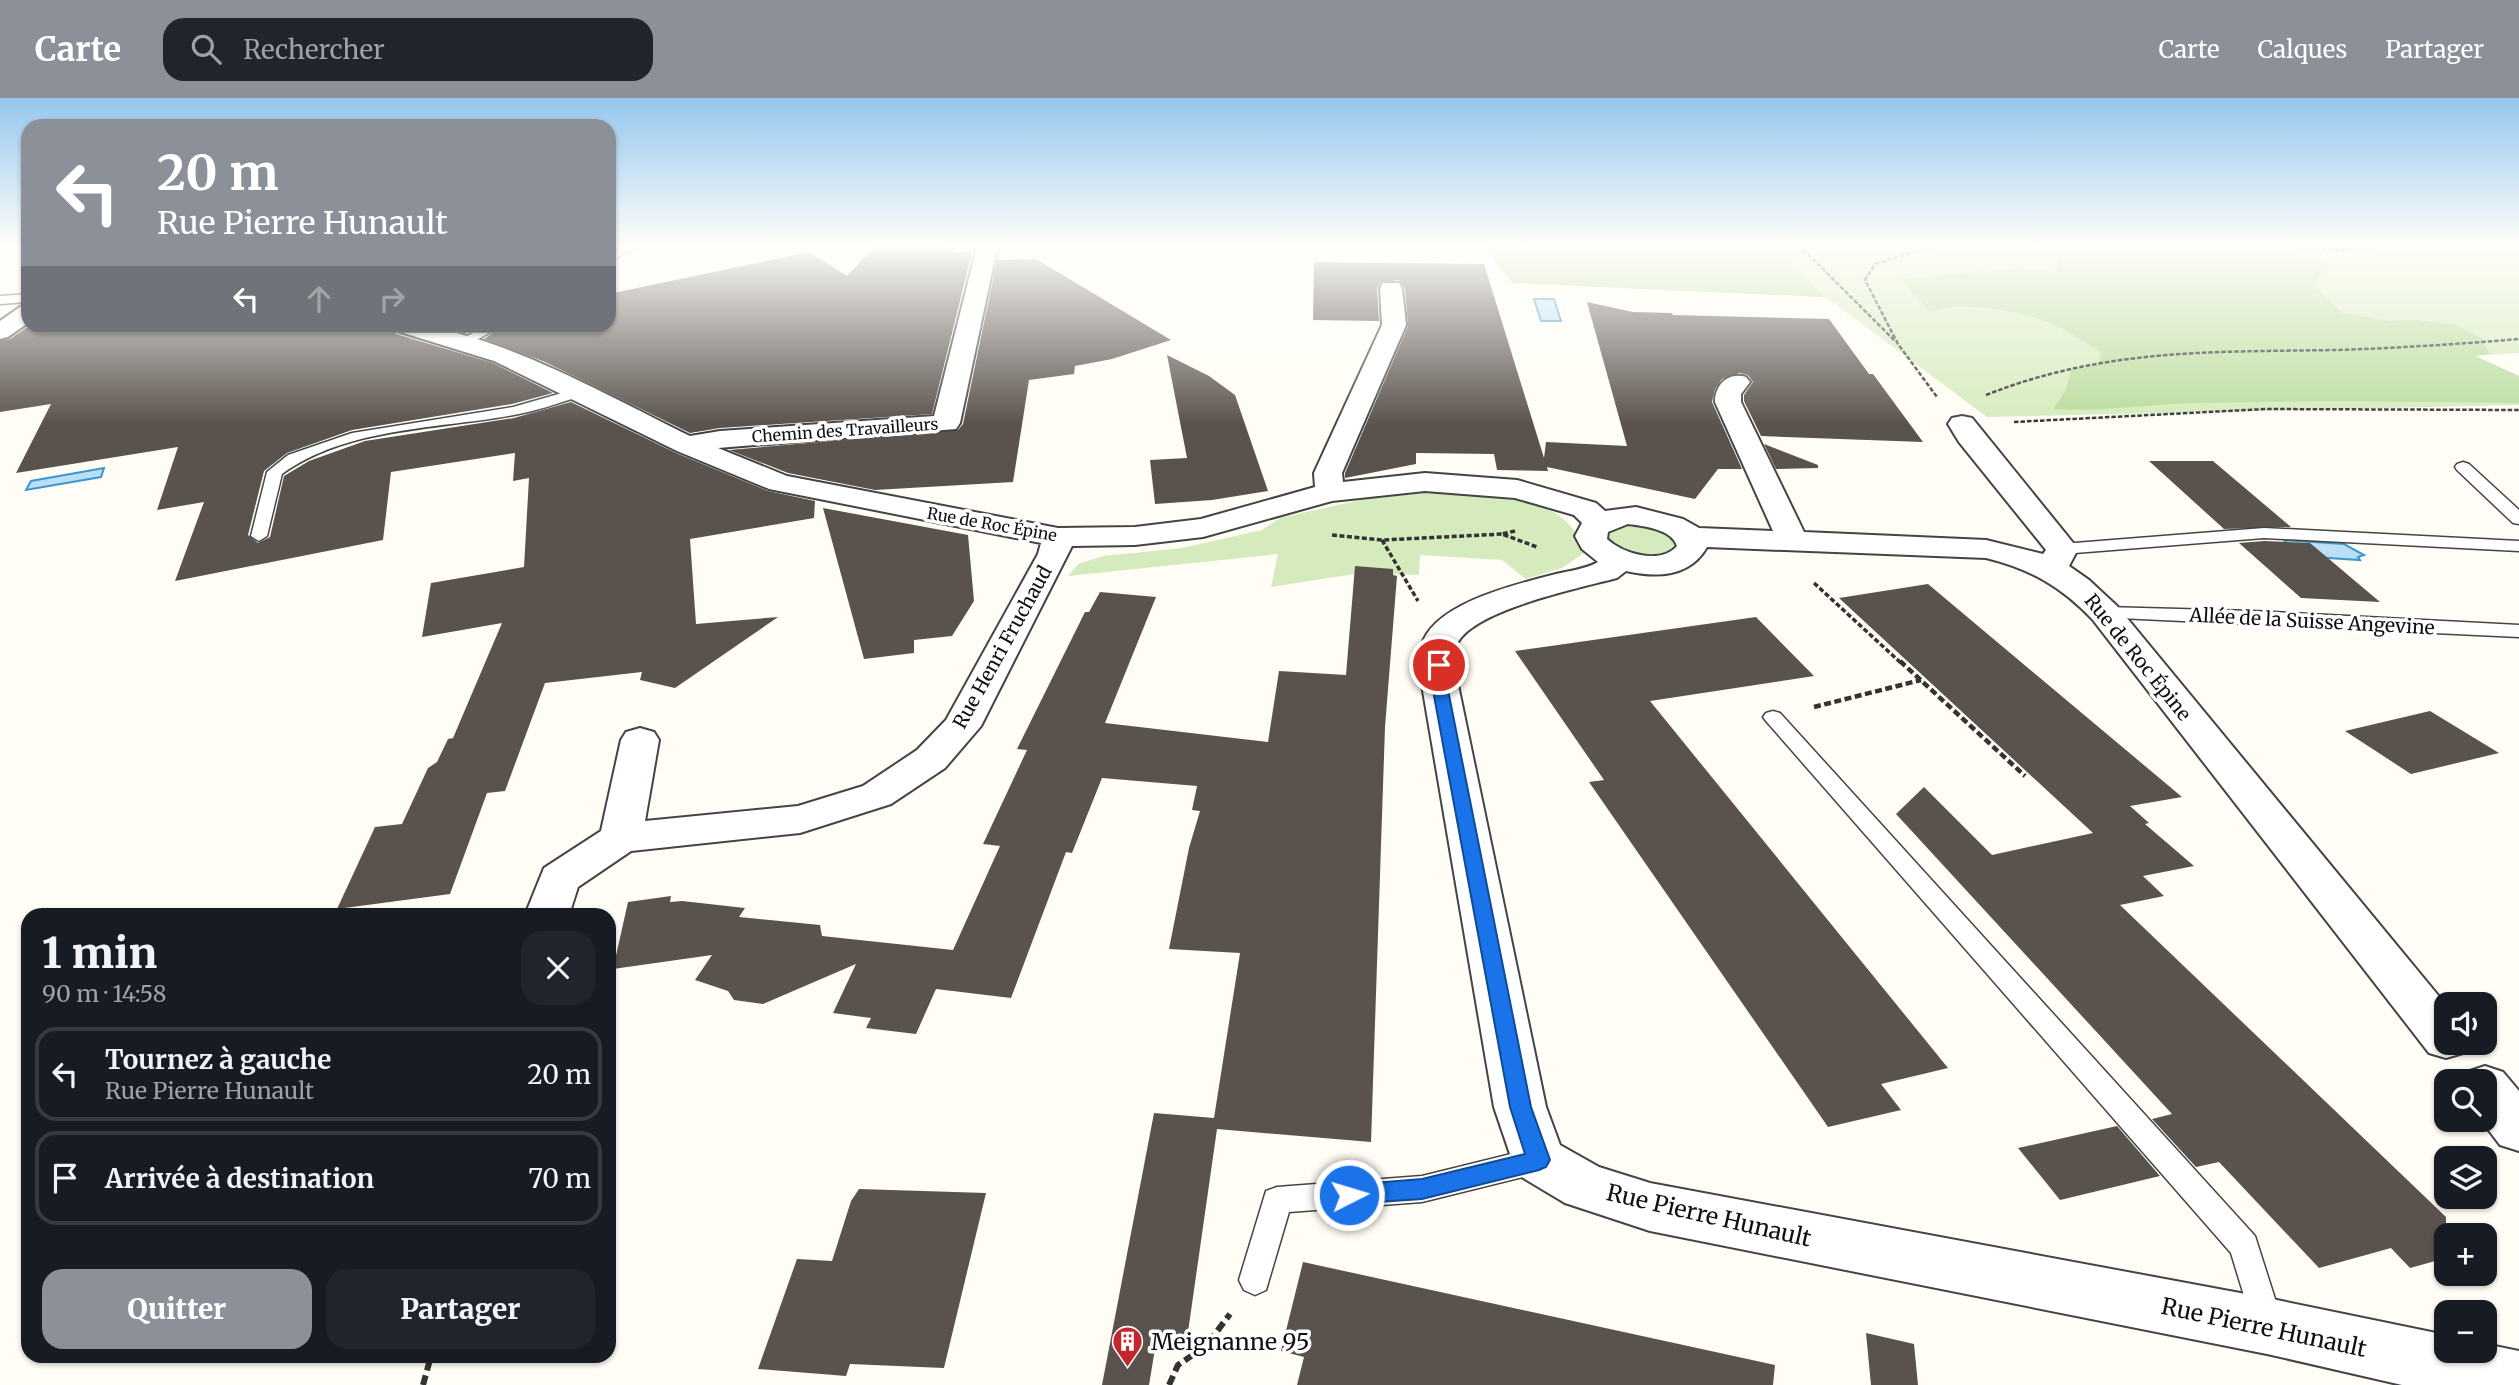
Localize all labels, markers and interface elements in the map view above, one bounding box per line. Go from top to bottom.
search box [163,18,653,81]
text: Carte [35,29,121,70]
icon: search [187,30,225,68]
text: Rechercher [243,33,385,66]
text: Carte [2158,34,2219,65]
text: Calques [2257,34,2347,65]
text: Partager [2385,34,2484,65]
text: 20 m [157,142,278,203]
icon: left [42,147,133,238]
text: Rue Pierre Hunault [157,203,448,243]
icon: left [227,280,265,318]
icon: ahead [300,280,338,318]
icon: right [373,280,411,318]
street label: Chemin des Travailleurs [751,413,939,446]
street label: Rue de Roc Épine [925,503,1059,545]
street label: Rue Henri Fruchaud [947,561,1057,733]
street label: Rue de Roc Épine [2080,589,2197,725]
street label: Allée de la Suisse Angevine [2188,603,2435,639]
pin [1409,635,1469,695]
icon: arrive [1420,646,1458,684]
text: 1 min [42,927,157,979]
button: close [521,931,595,1005]
text: 90 m · 14:58 [42,979,166,1008]
map controls [2434,992,2497,1363]
button: sound [2434,992,2497,1055]
text: Tournez à gauche [105,1043,331,1076]
icon: left [46,1055,84,1093]
text: 20 m [527,1058,591,1091]
button: search [2434,1069,2497,1132]
text: Rue Pierre Hunault [105,1076,314,1105]
button: layers [2434,1146,2497,1209]
position arrow [1312,1158,1386,1232]
icon: arrive [46,1159,84,1197]
text: Arrivée à destination [105,1162,374,1195]
text: 70 m [528,1162,591,1195]
street label: Rue Pierre Hunault [1604,1177,1814,1253]
button: + [2434,1223,2497,1286]
button: Quitter [42,1269,312,1349]
button: Partager [326,1269,595,1349]
street label: Rue Pierre Hunault [2159,1291,2369,1363]
button: − [2434,1300,2497,1363]
building icon: Meignanne 95 [1111,1324,1145,1368]
place label: Meignanne 95 [1151,1327,1309,1356]

